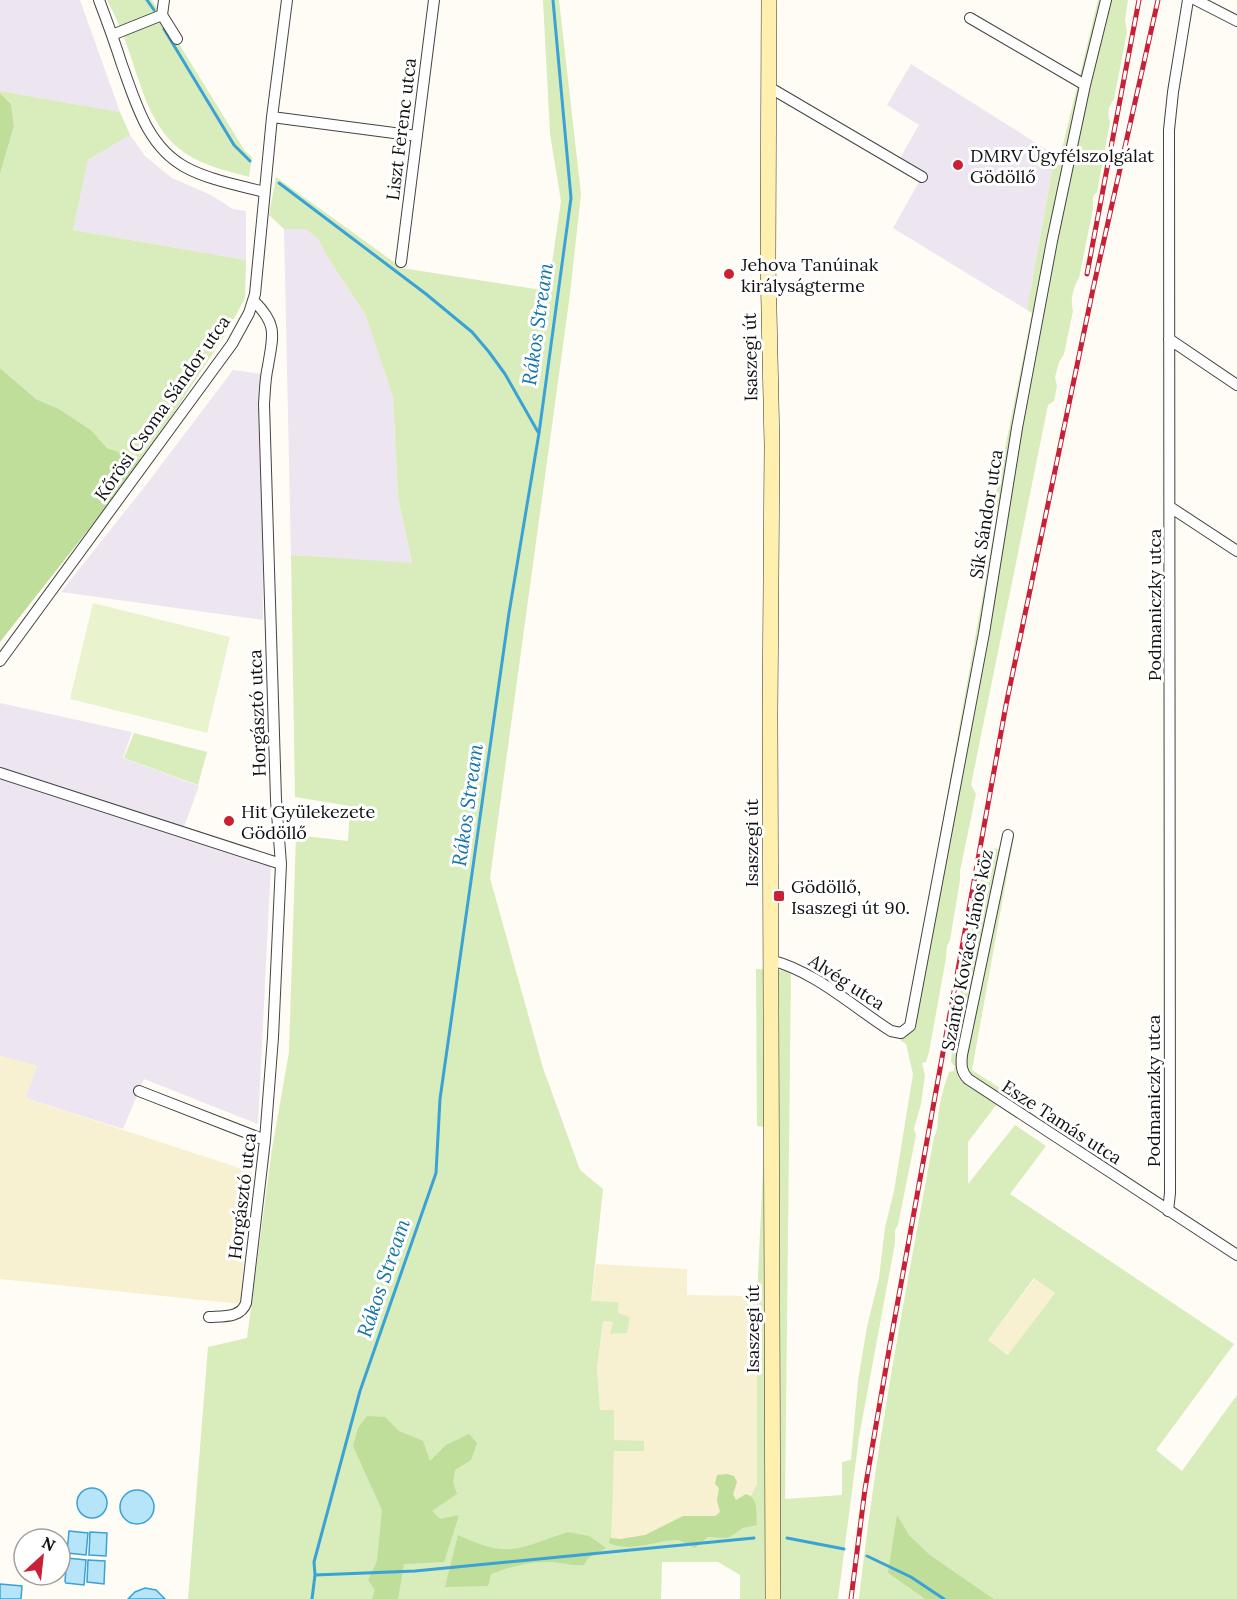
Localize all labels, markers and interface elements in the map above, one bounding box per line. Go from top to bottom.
street label: Liszt Ferenc utca [381,57,421,201]
place label: DMRV Ügyfélszolgálat Gödöllő [970,144,1154,188]
marker: DMRV Ügyfélszolgálat Gödöllő [951,158,965,172]
place label: Jehova Tanúinak királyságterme [740,253,879,297]
water label: Rákos Stream [516,261,558,387]
marker: Jehova Tanúinak királyságterme [722,267,736,281]
street label: Kőrösi Csoma Sándor utca [89,311,235,505]
street label: Isaszegi út [738,313,762,401]
street label: Sík Sándor utca [964,448,1008,580]
street label: Podmaniczky utca [1143,529,1166,681]
street label: Horgásztó utca [243,649,271,777]
water label: Rákos Stream [446,742,488,868]
street label: Isaszegi út [740,799,763,887]
place label: Hit Gyülekezete Gödöllő [241,800,376,844]
marker: Hit Gyülekezete Gödöllő [222,814,236,828]
street label: Szántó Kovács János köz [936,847,998,1053]
place label: Gödöllő, Isaszegi út 90. [791,875,910,919]
marker: Gödöllő, Isaszegi út 90. [772,889,786,903]
street label: Alvég utca [804,948,889,1015]
street label: Podmaniczky utca [1142,1015,1165,1167]
street label: Esze Tamás utca [998,1075,1126,1169]
street label: Horgásztó utca [223,1131,261,1261]
water label: Rákos Stream [351,1215,415,1340]
street label: Isaszegi út [741,1285,764,1373]
north arrow [12,1527,72,1587]
text: N [39,1532,59,1555]

